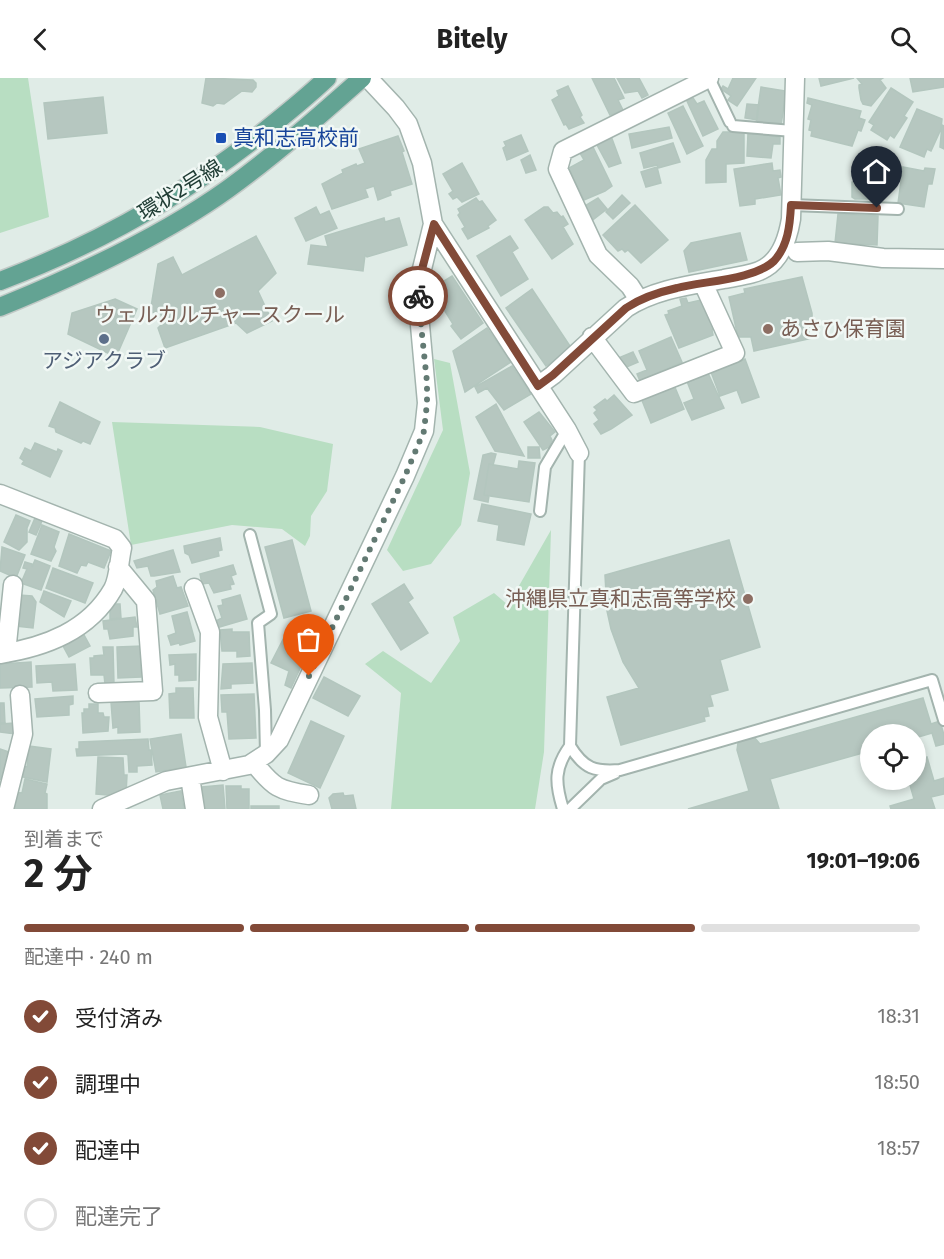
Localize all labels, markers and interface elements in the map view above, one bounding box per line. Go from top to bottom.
icon: back [24,23,57,56]
text: Bitely [437,23,507,55]
icon: search [887,23,920,56]
place label: 真和志高校前 [233,125,359,151]
marker: 真和志高校前 [214,131,228,145]
pin [851,146,902,208]
street label: 環状2号線 [133,154,227,226]
icon: home [860,155,893,188]
courier [388,266,448,326]
icon: bike [402,280,435,313]
marker: ウェルカルチャースクール [213,286,227,300]
place label: ウェルカルチャースクール [95,302,345,328]
place label: あさひ保育園 [780,316,906,342]
marker: あさひ保育園 [761,322,775,336]
marker: アジアクラブ [97,332,111,346]
place label: アジアクラブ [42,348,166,374]
place label: 沖縄県立真和志高等学校 [505,586,736,612]
marker: 沖縄県立真和志高等学校 [741,592,755,606]
pin [283,614,334,676]
icon: bag [292,623,325,656]
map controls [860,724,926,790]
button: locate [860,724,926,790]
text: 到着まで [24,827,104,851]
text: 19:01–19:06 [807,847,920,874]
text: 2 分 [24,851,92,897]
text: 配達中 · 240 m [24,945,153,969]
icon: check [24,1000,57,1033]
text: 18:31 [877,1004,920,1028]
text: 受付済み [75,1005,163,1032]
icon: check [24,1066,57,1099]
text: 18:50 [874,1070,920,1094]
text: 調理中 [75,1071,141,1098]
icon: check [24,1132,57,1165]
text: 18:57 [877,1136,920,1160]
text: 配達中 [75,1137,141,1164]
text: 配達完了 [75,1203,163,1230]

